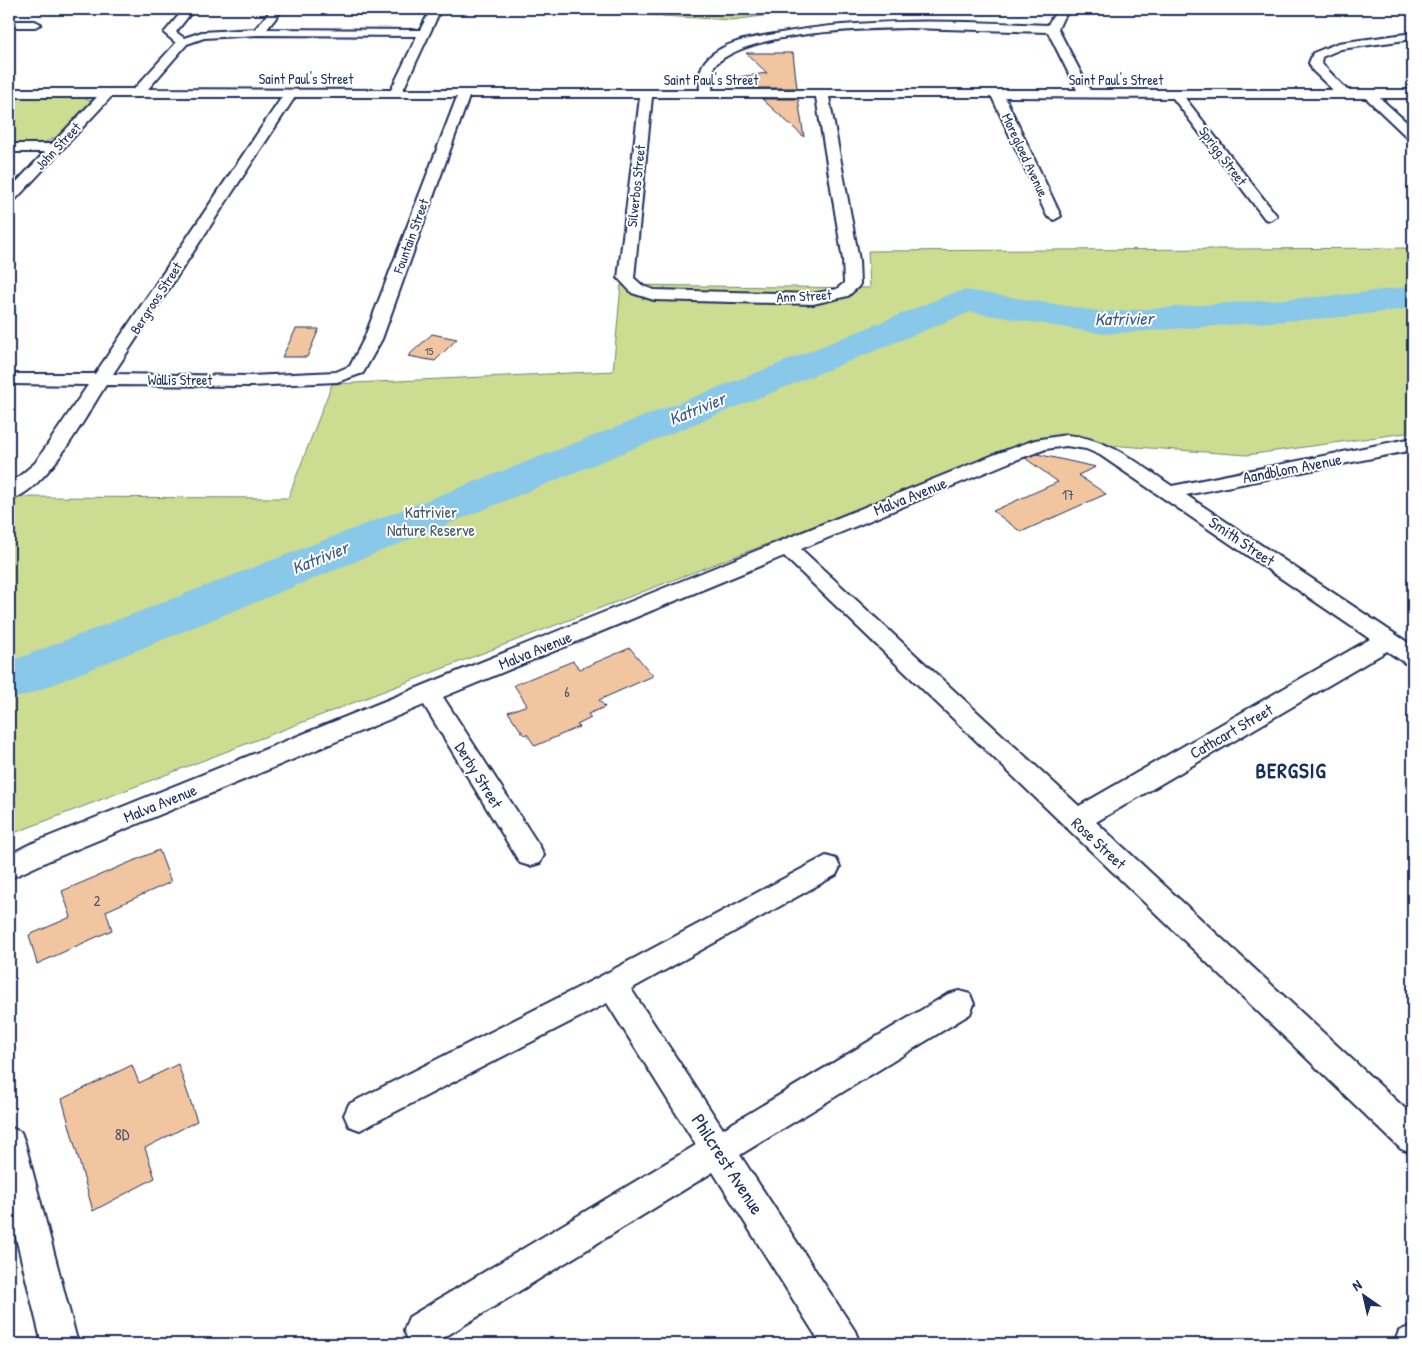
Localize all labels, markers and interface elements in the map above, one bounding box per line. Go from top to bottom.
street label: Saint Paul's Street [259,69,353,88]
street label: Saint Paul's Street [664,70,758,89]
street label: Saint Paul's Street [1069,70,1163,89]
street label: Moregloed Avenue [997,110,1053,201]
street label: John Street [31,118,85,174]
street label: Sprigg Street [1194,122,1252,190]
street label: Silverbos Street [622,144,649,228]
street label: Fountain Street [388,196,433,277]
street label: Bergroos Street [125,258,187,338]
street label: Ann Street [776,285,832,306]
water label: Katrivier [1094,305,1156,332]
house number: 15 [425,344,434,358]
street label: Wallis Street [148,370,212,389]
water label: Katrivier [665,385,731,431]
street label: Aandblom Avenue [1241,448,1344,488]
street label: Malva Avenue [870,471,950,521]
house number: 17 [1062,485,1074,504]
park label: Katrivier Nature Reserve [387,501,476,541]
street label: Smith Street [1205,511,1280,571]
water label: Katrivier [288,534,354,580]
street label: Malva Avenue [495,625,575,675]
house number: 6 [564,682,570,701]
street label: Cathcart Street [1186,698,1277,764]
street label: Derby Street [450,738,508,813]
district label: BERGSIG [1255,756,1327,785]
street label: Malva Avenue [120,778,200,828]
street label: Rose Street [1067,812,1131,874]
house number: 2 [94,891,101,910]
street label: Philcrest Avenue [686,1109,770,1220]
house number: 8D [115,1123,130,1145]
north arrow [1340,1270,1390,1320]
text: N [1348,1275,1365,1295]

